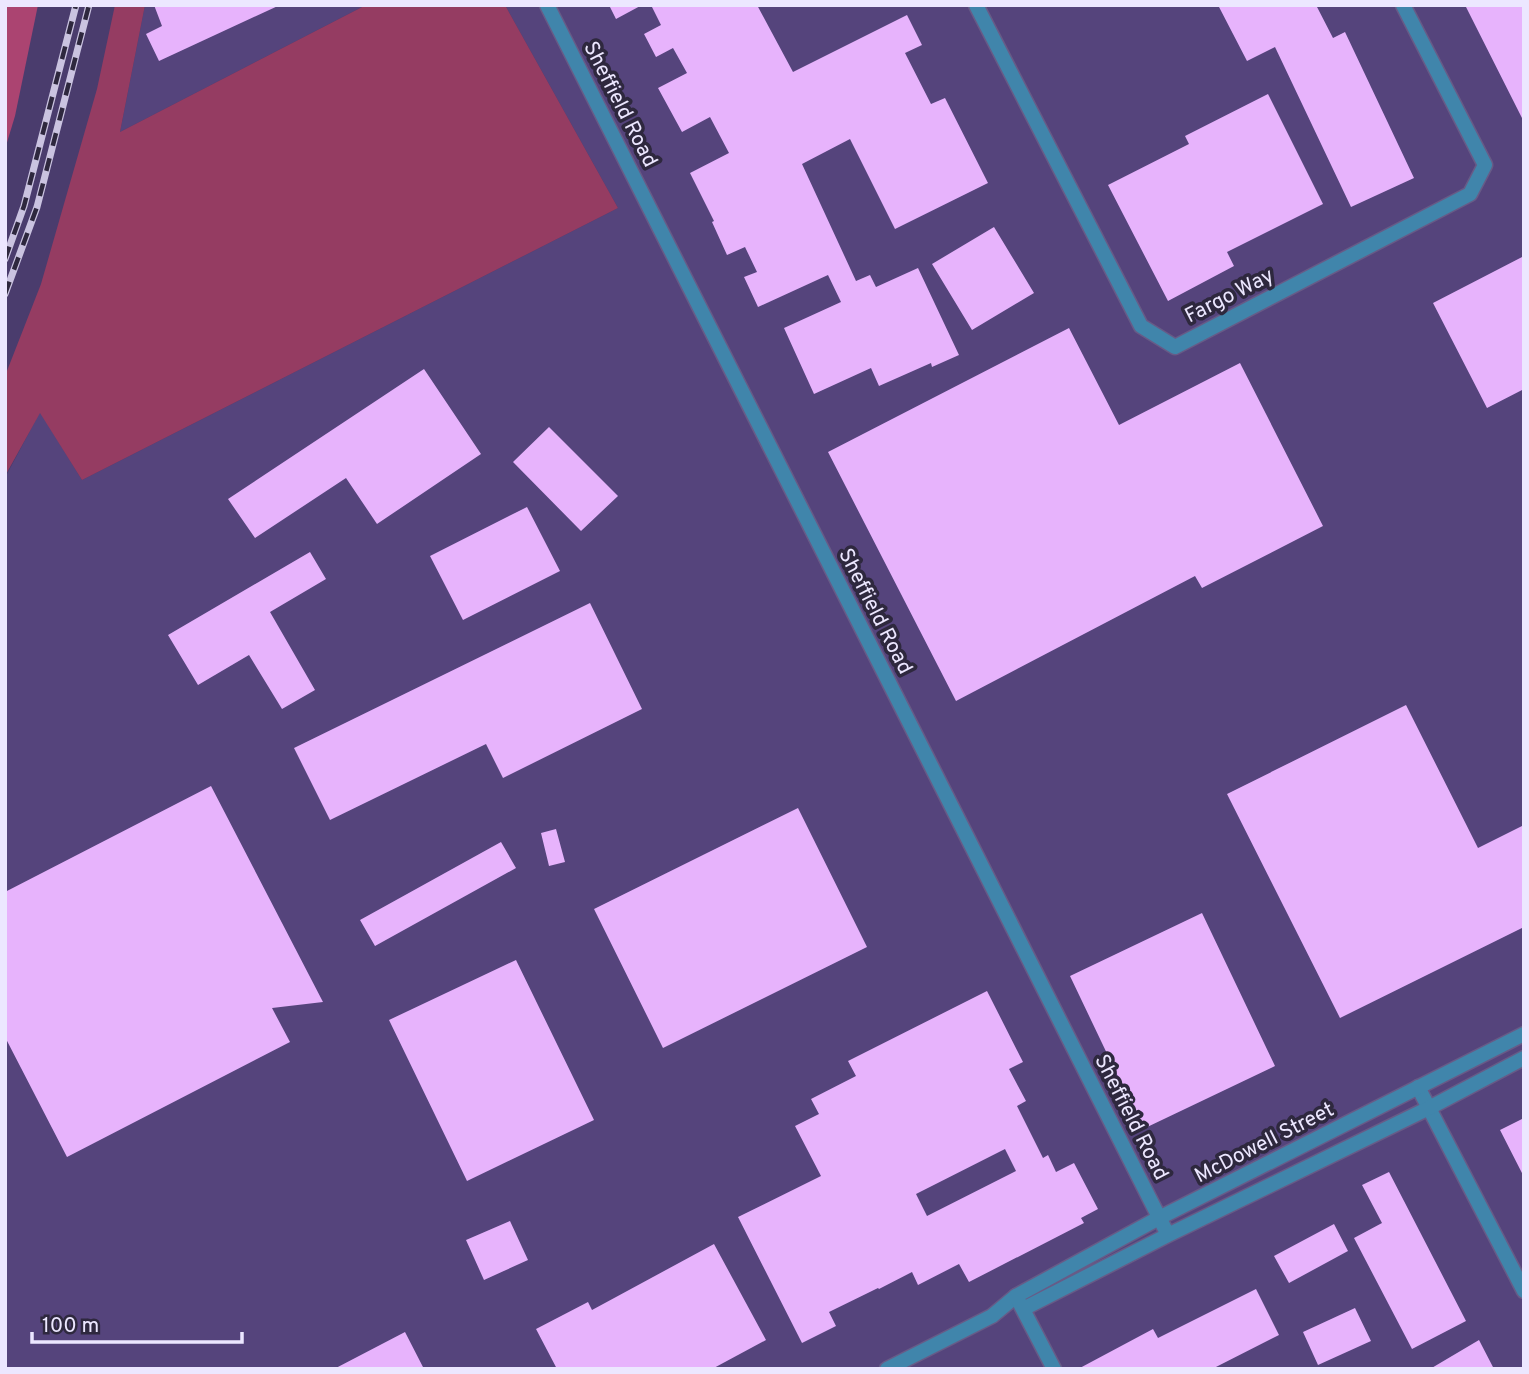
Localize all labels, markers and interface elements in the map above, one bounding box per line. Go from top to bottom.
street label: Sheffield Road [576,37,663,172]
street label: Fargo Way [1181,262,1279,330]
street label: Sheffield Road [831,544,918,679]
street label: Sheffield Road [1087,1050,1174,1185]
street label: McDowell Street [1190,1097,1339,1190]
scale bar [32,1300,242,1344]
text: 100 m [42,1313,99,1340]

